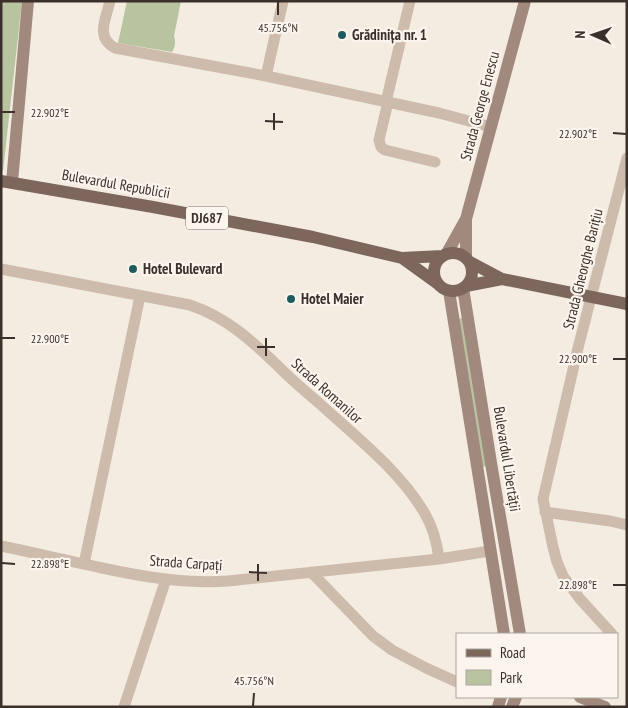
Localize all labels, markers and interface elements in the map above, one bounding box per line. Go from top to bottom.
north arrow [568,10,618,60]
text: 45.756°N [258,20,298,35]
place label: Grădinița nr. 1 [352,25,427,44]
marker: Grădinița nr. 1 [336,29,348,41]
text: N [571,30,589,39]
street label: Strada George Enescu [456,49,503,163]
text: 22.902°E [31,105,69,120]
text: 22.902°E [559,126,597,141]
street label: Bulevardul Republicii [60,165,172,202]
road number: DJ687 [186,207,228,230]
street label: Strada Gheorghe Barițiu [558,207,607,331]
place label: Hotel Bulevard [143,259,223,278]
marker: Hotel Bulevard [127,263,139,275]
place label: Hotel Maier [301,289,364,308]
marker: Hotel Maier [285,293,297,305]
text: 22.900°E [31,331,69,346]
text: 22.900°E [559,351,597,366]
street label: Strada Romanilor [288,354,367,428]
street label: Bulevardul Libertății [490,405,525,513]
street label: Strada Carpați [149,550,223,575]
text: 22.898°E [31,556,69,571]
text: 22.898°E [559,577,597,592]
legend [456,633,618,698]
text: Road [500,643,526,662]
text: Park [500,668,522,687]
text: 45.756°N [234,673,274,688]

